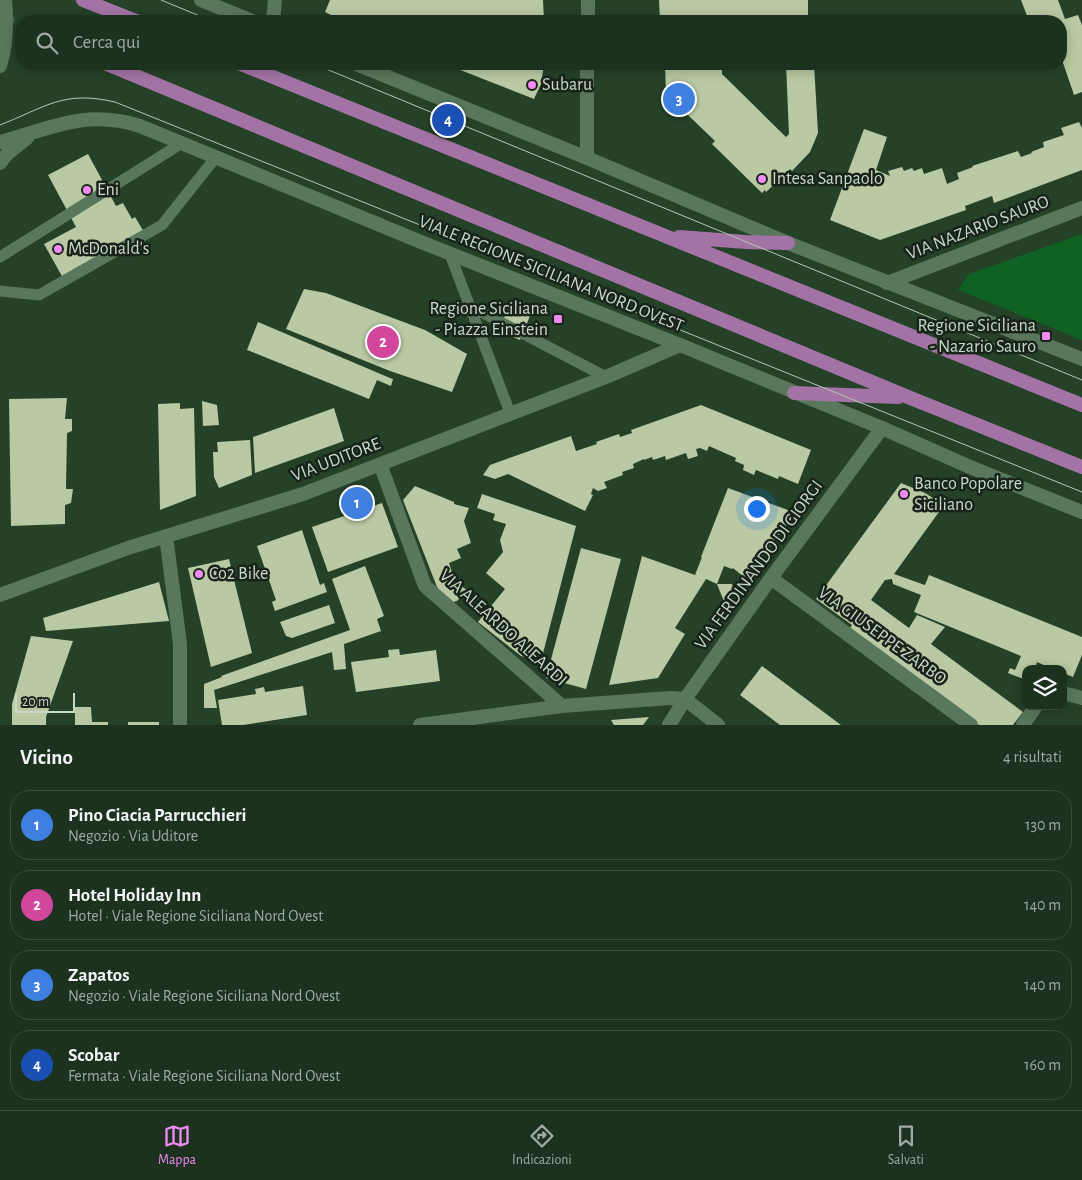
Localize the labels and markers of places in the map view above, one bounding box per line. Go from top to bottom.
place label: Subaru [542,76,592,94]
marker: Subaru [526,79,538,91]
pin: 3 [663,80,695,118]
pin: 4 [432,101,464,139]
place label: Intesa Sanpaolo [772,170,883,188]
marker: Intesa Sanpaolo [756,173,768,185]
place label: Eni [97,181,119,199]
marker: Eni [81,184,93,196]
place label: McDonald's [68,240,150,258]
marker: McDonald's [52,243,64,255]
place label: Regione Siciliana - Piazza Einstein [430,300,548,339]
marker: Regione Siciliana - Piazza Einstein [552,313,564,325]
place label: Regione Siciliana - Nazario Sauro [918,317,1036,356]
pin: 2 [367,323,399,361]
marker: Regione Siciliana - Nazario Sauro [1040,330,1052,342]
place label: Banco Popolare Siciliano [914,475,1022,514]
pin: 1 [341,484,373,522]
marker: Banco Popolare Siciliano [898,488,910,500]
place label: Co2 Bike [209,565,268,583]
marker: Co2 Bike [193,568,205,580]

